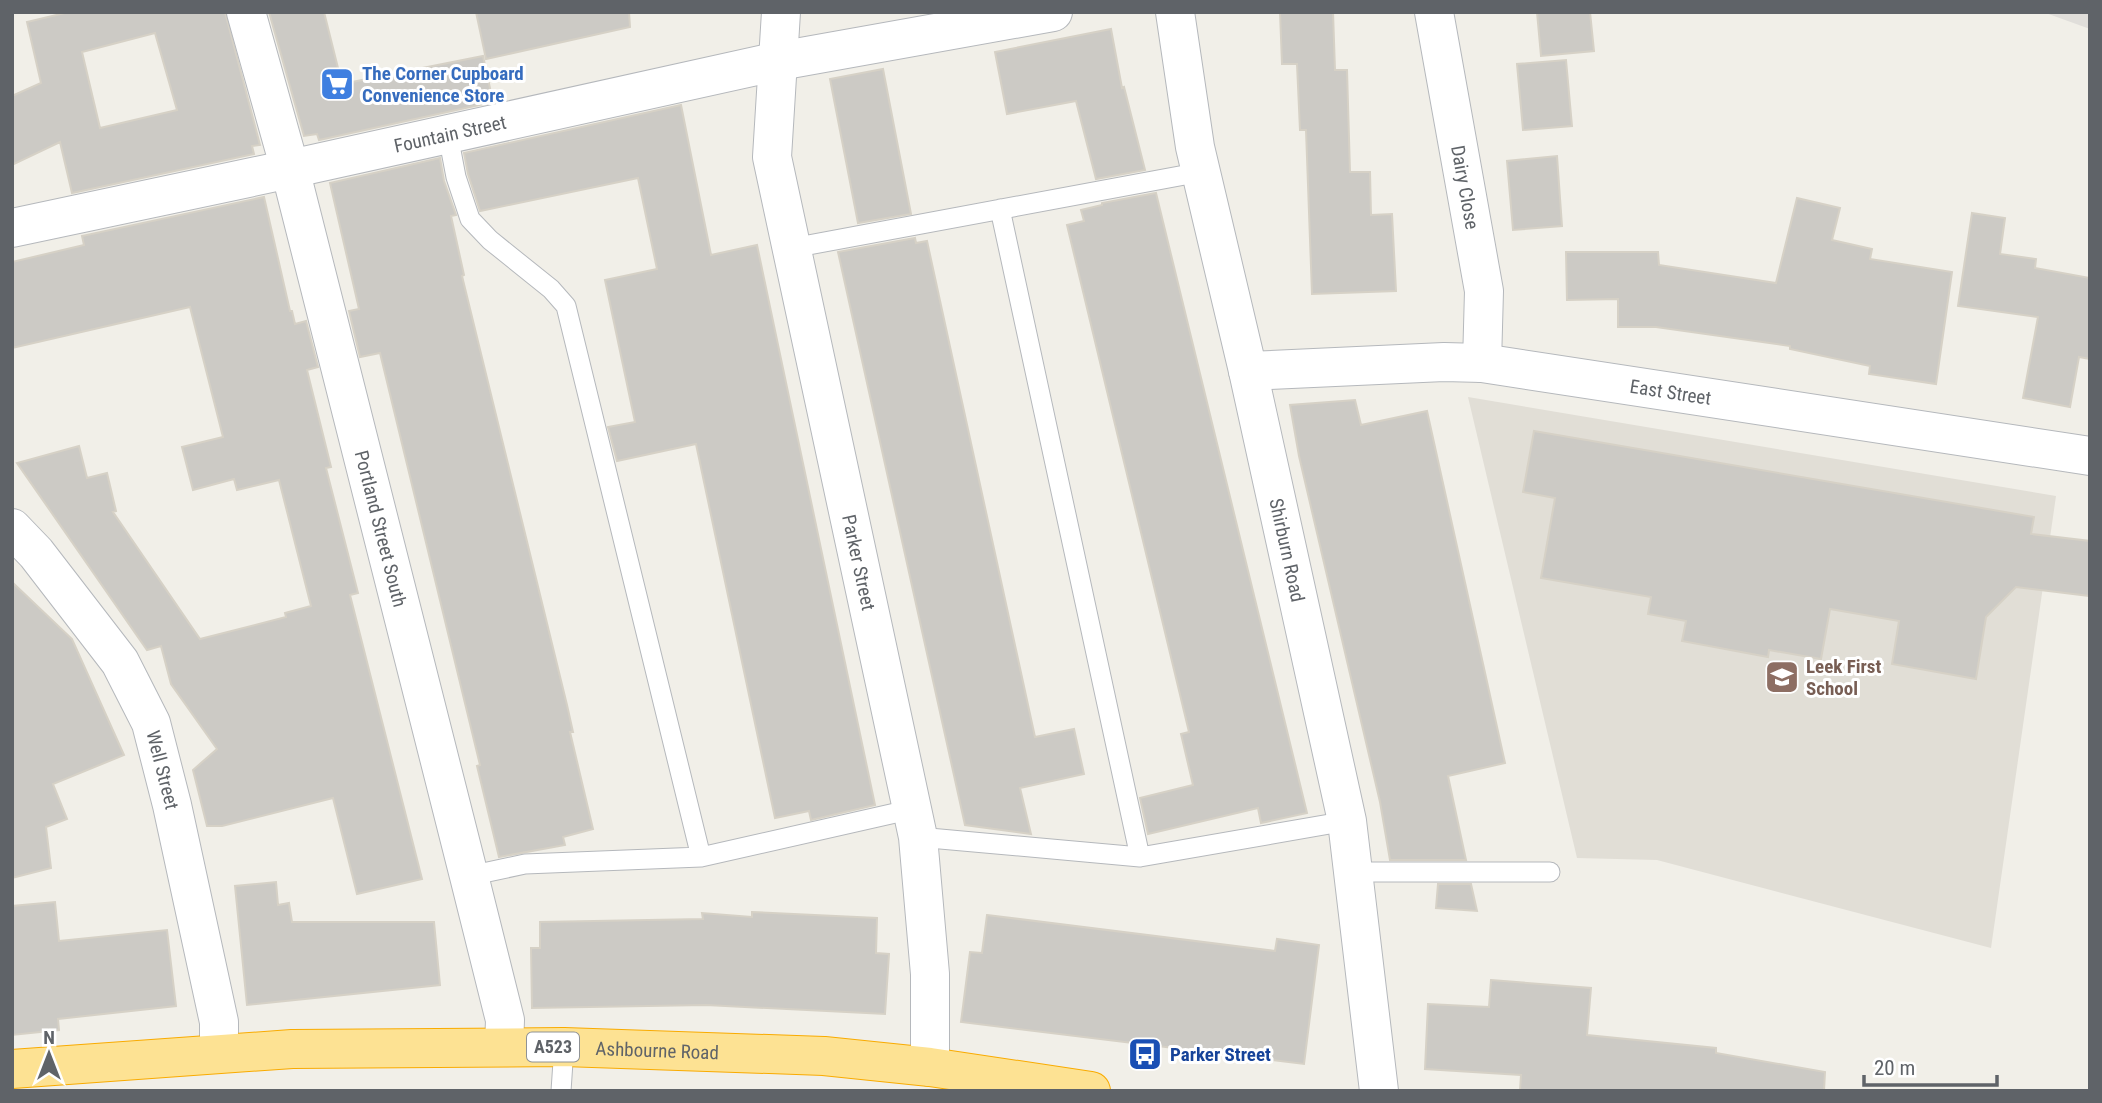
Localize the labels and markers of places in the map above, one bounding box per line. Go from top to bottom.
place label: The Corner Cupboard Convenience Store [362,62,524,107]
supermarket icon: The Corner Cupboard Convenience Store [318,65,356,103]
place label: Leek First School [1806,655,1881,700]
school or university icon: Leek First School [1763,658,1801,696]
bus stop icon: Parker Street [1126,1035,1164,1073]
place label: Parker Street [1170,1043,1271,1066]

